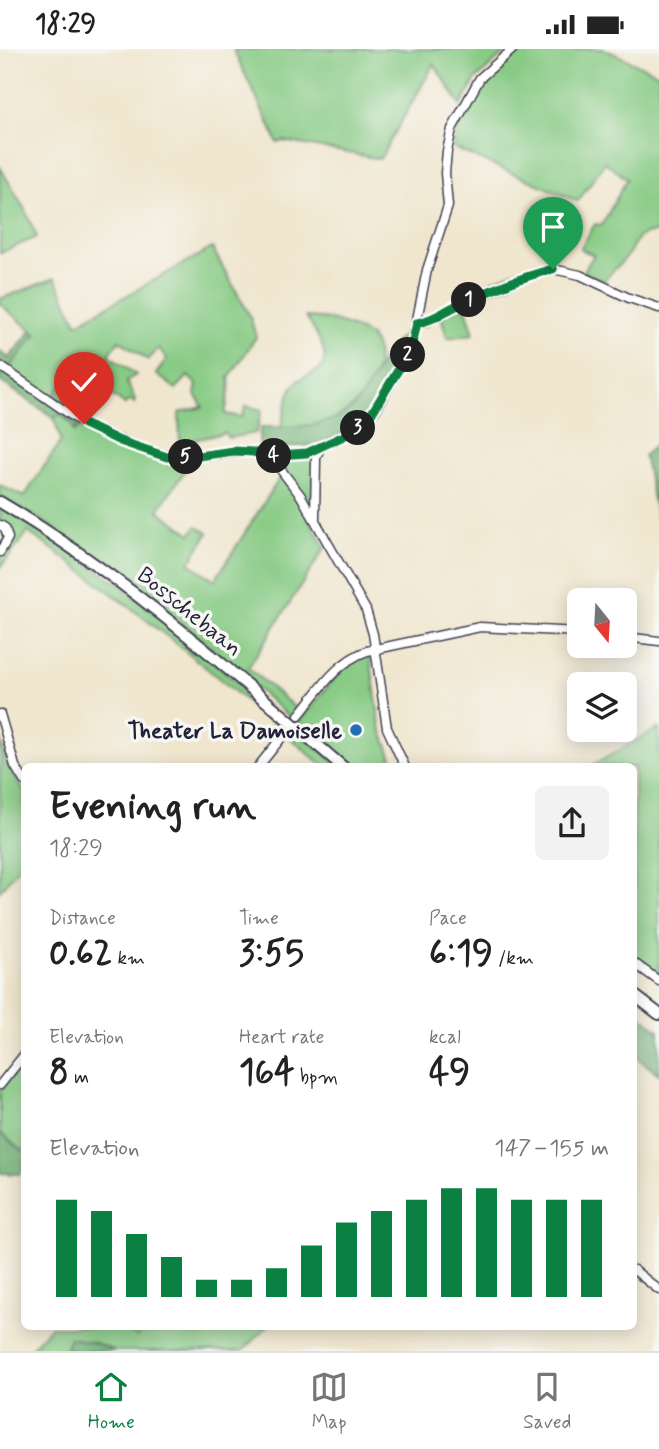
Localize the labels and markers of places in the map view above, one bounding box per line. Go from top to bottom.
pin [523,197,583,269]
pin: 1 [452,282,486,317]
pin: 2 [390,337,426,373]
pin [54,352,114,424]
pin: 3 [340,411,376,445]
pin: 5 [168,439,204,475]
pin: 4 [256,439,292,473]
place label: Theater La Damoiselle [128,717,342,747]
marker: Theater La Damoiselle [348,722,364,738]

